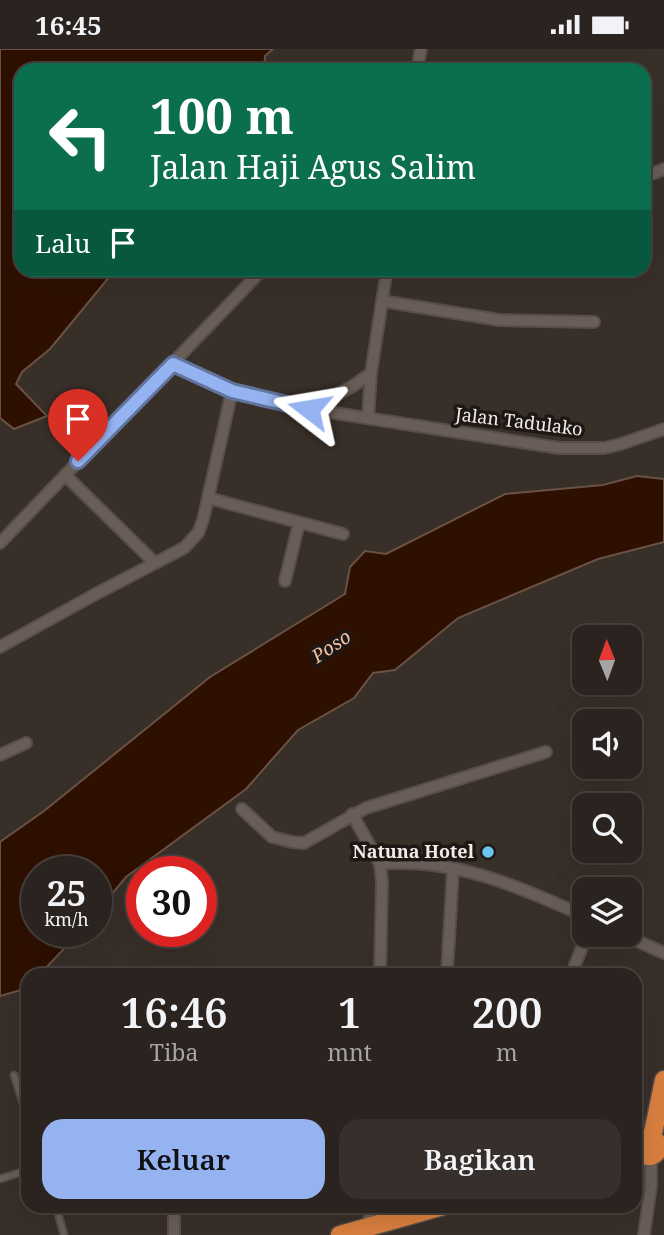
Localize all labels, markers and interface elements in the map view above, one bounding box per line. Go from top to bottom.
text: 16:45 [35,7,102,43]
text: 100 m [150,82,294,148]
icon: left [35,91,126,182]
text: Jalan Haji Agus Salim [150,145,476,188]
icon: arrive [104,224,142,262]
text: Lalu [35,225,90,261]
position arrow [272,372,346,446]
pin [48,389,108,461]
icon: arrive [59,400,97,438]
street label: Jalan Tadulako [453,401,584,441]
water label: Poso [305,623,356,669]
north arrow [572,625,642,695]
map controls [572,625,642,947]
button: sound [572,709,642,779]
button: search [572,793,642,863]
place label: Natuna Hotel [353,839,475,863]
marker: Natuna Hotel [480,844,496,860]
speed limit sign: 30 [126,856,217,947]
text: 25 [47,869,86,916]
button: layers [572,877,642,947]
text: km/h [44,907,89,931]
text: 16:46 [121,983,228,1040]
text: 1 [338,983,361,1040]
text: 200 [471,983,542,1040]
text: Tiba [150,1036,198,1068]
text: mnt [327,1036,372,1068]
text: m [496,1036,518,1068]
button: Keluar [42,1119,325,1199]
button: Bagikan [339,1119,621,1199]

